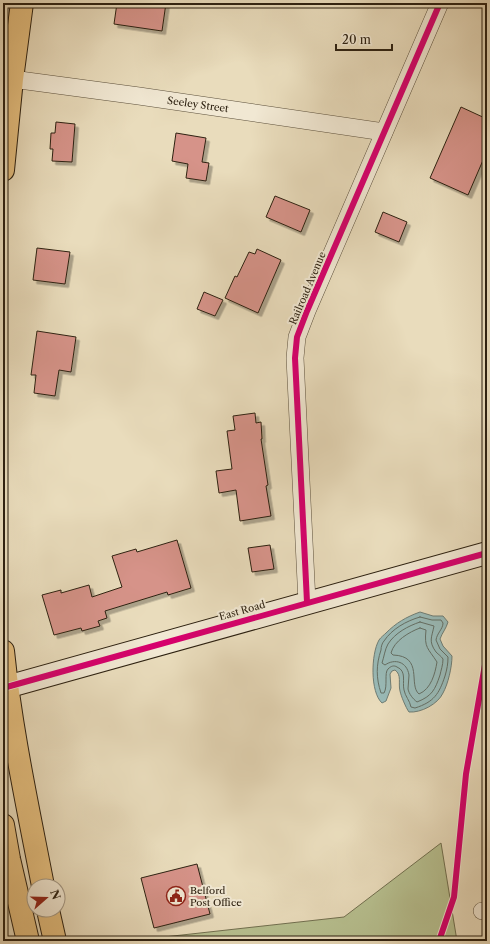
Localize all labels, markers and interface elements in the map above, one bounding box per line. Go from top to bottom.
scale bar [336,26,392,52]
text: 20 m [342,32,371,47]
street label: Seeley Street [166,94,230,115]
street label: Railroad Avenue [286,249,329,327]
street label: East Road [218,598,267,623]
north arrow [26,878,66,918]
place label: Belford Post Office [190,884,242,909]
public building icon: Belford Post Office [165,885,187,907]
text: N [47,888,64,902]

